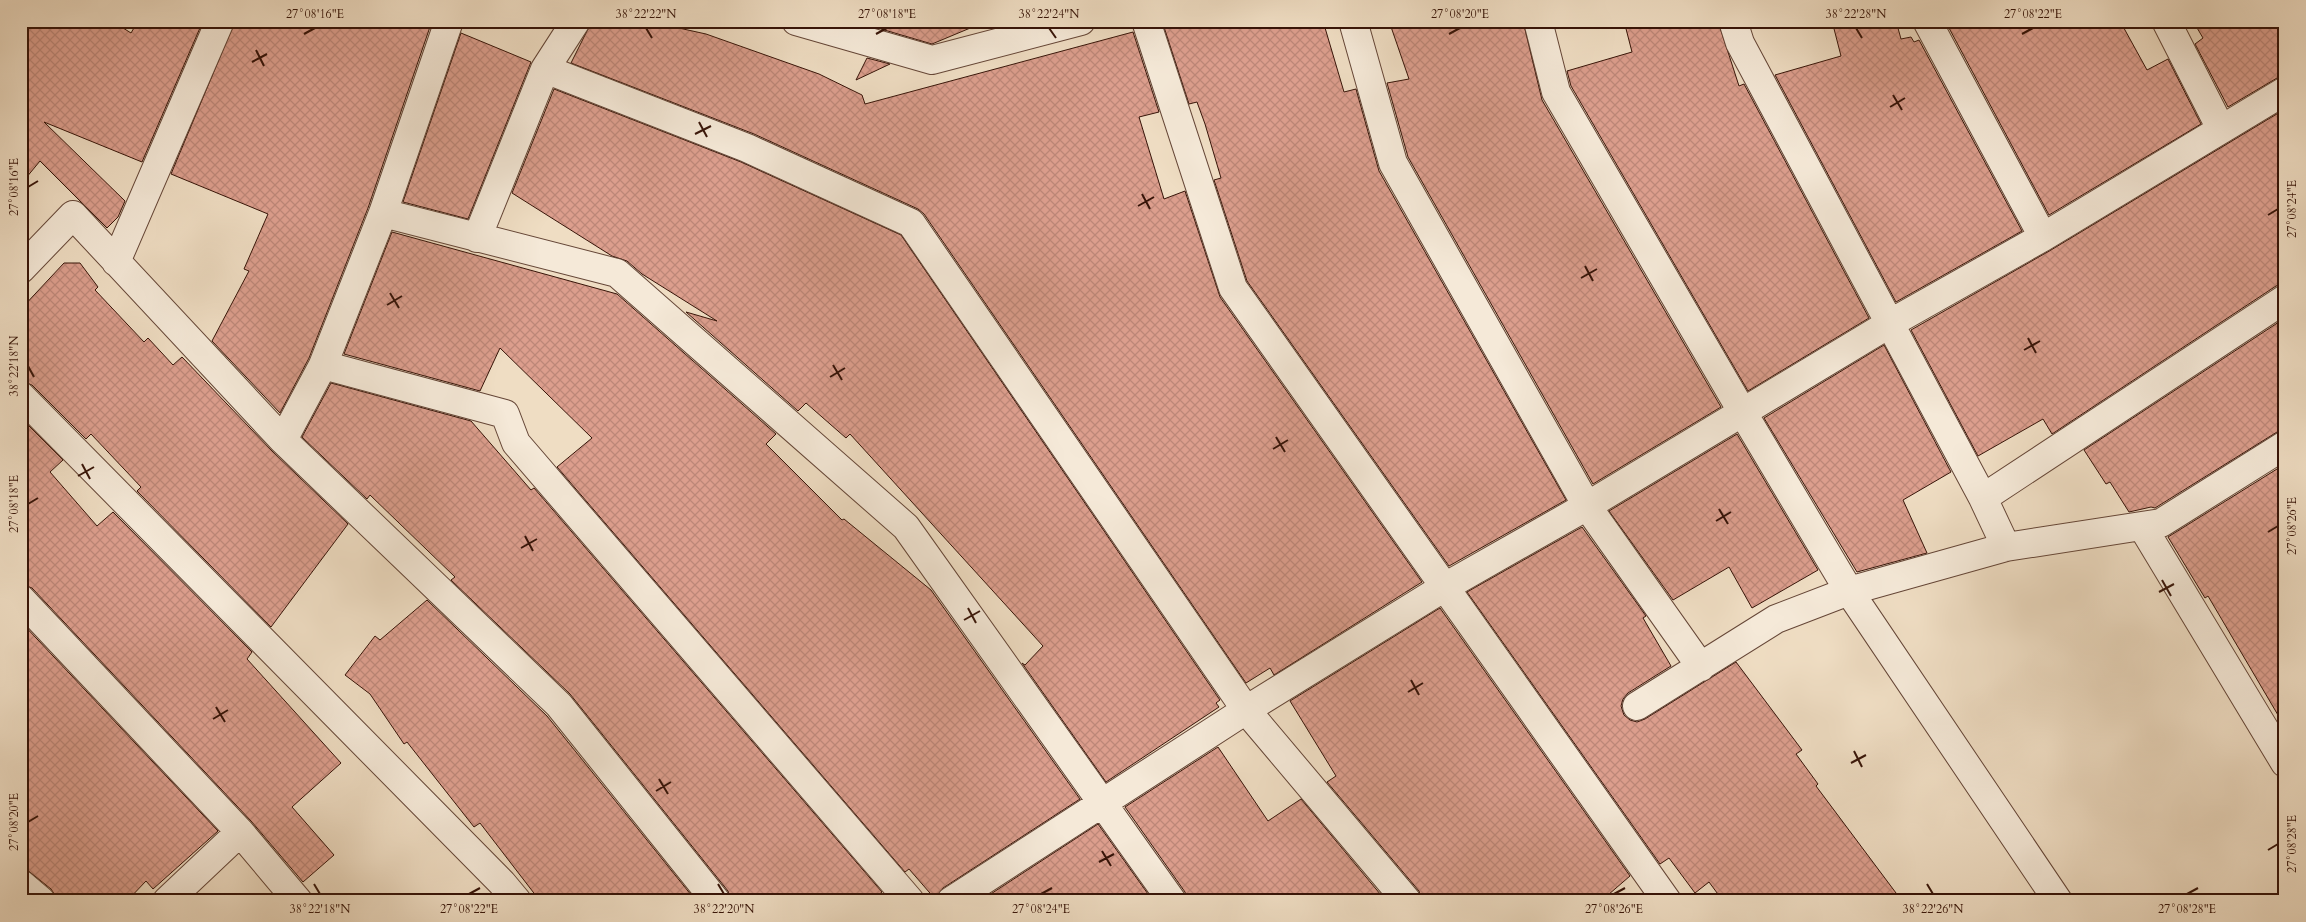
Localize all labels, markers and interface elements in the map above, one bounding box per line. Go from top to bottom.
text: 27°08'16"E [286,6,344,22]
text: 38°22'22"N [616,6,677,22]
text: 27°08'18"E [858,6,916,22]
text: 38°22'24"N [1019,6,1080,22]
text: 27°08'20"E [1431,6,1489,22]
text: 38°22'28"N [1826,6,1887,22]
text: 27°08'22"E [2004,6,2062,22]
text: 27°08'16"E [6,158,22,216]
text: 27°08'24"E [2284,180,2300,238]
text: 38°22'18"N [6,335,22,396]
text: 27°08'18"E [6,475,22,533]
text: 27°08'26"E [2284,497,2300,555]
text: 27°08'20"E [6,793,22,851]
text: 27°08'28"E [2284,815,2300,873]
text: 38°22'18"N [290,901,351,917]
text: 27°08'22"E [440,901,498,917]
text: 38°22'20"N [694,901,755,917]
text: 27°08'24"E [1012,901,1070,917]
text: 27°08'26"E [1585,901,1643,917]
text: 38°22'26"N [1903,901,1964,917]
text: 27°08'28"E [2158,901,2216,917]

